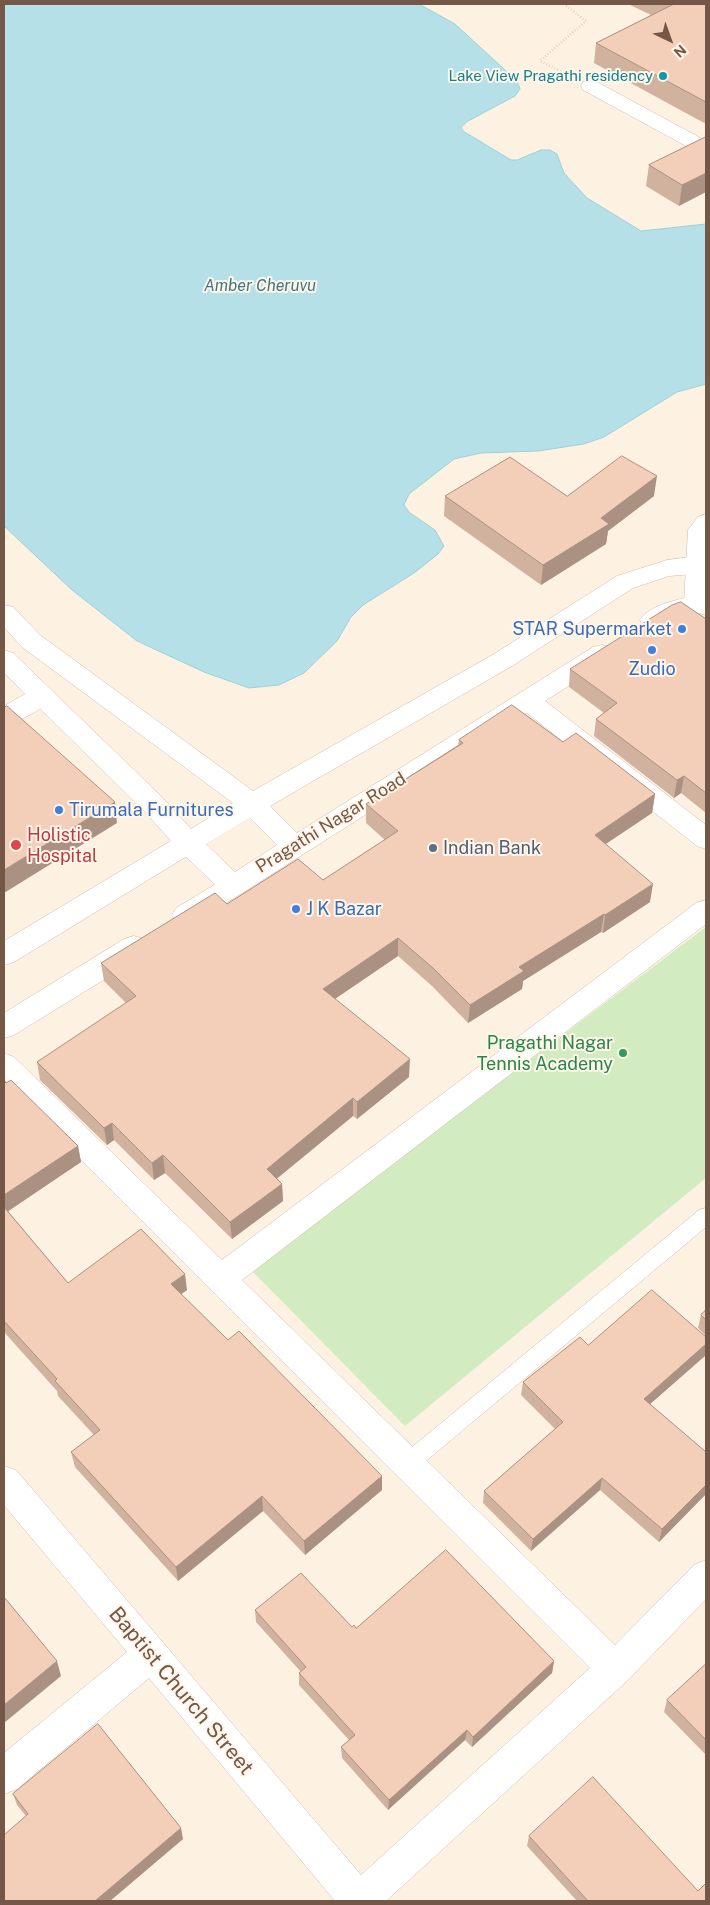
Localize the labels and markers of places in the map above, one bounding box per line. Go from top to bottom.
place label: Lake View Pragathi residency [449,67,653,85]
marker: Lake View Pragathi residency [657,70,669,82]
place label: STAR Supermarket [512,618,672,640]
marker: STAR Supermarket [676,623,688,635]
marker: Zudio [646,644,658,656]
place label: Zudio [628,658,676,680]
place label: Tirumala Furnitures [69,799,234,821]
marker: Tirumala Furnitures [53,804,65,816]
place label: Holistic Hospital [27,824,97,866]
place label: Indian Bank [443,837,541,859]
marker: Holistic Hospital [9,838,23,852]
marker: Indian Bank [427,842,439,854]
place label: J K Bazar [306,898,382,920]
marker: J K Bazar [290,903,302,915]
place label: Pragathi Nagar Tennis Academy [477,1032,613,1074]
marker: Pragathi Nagar Tennis Academy [617,1047,629,1059]

